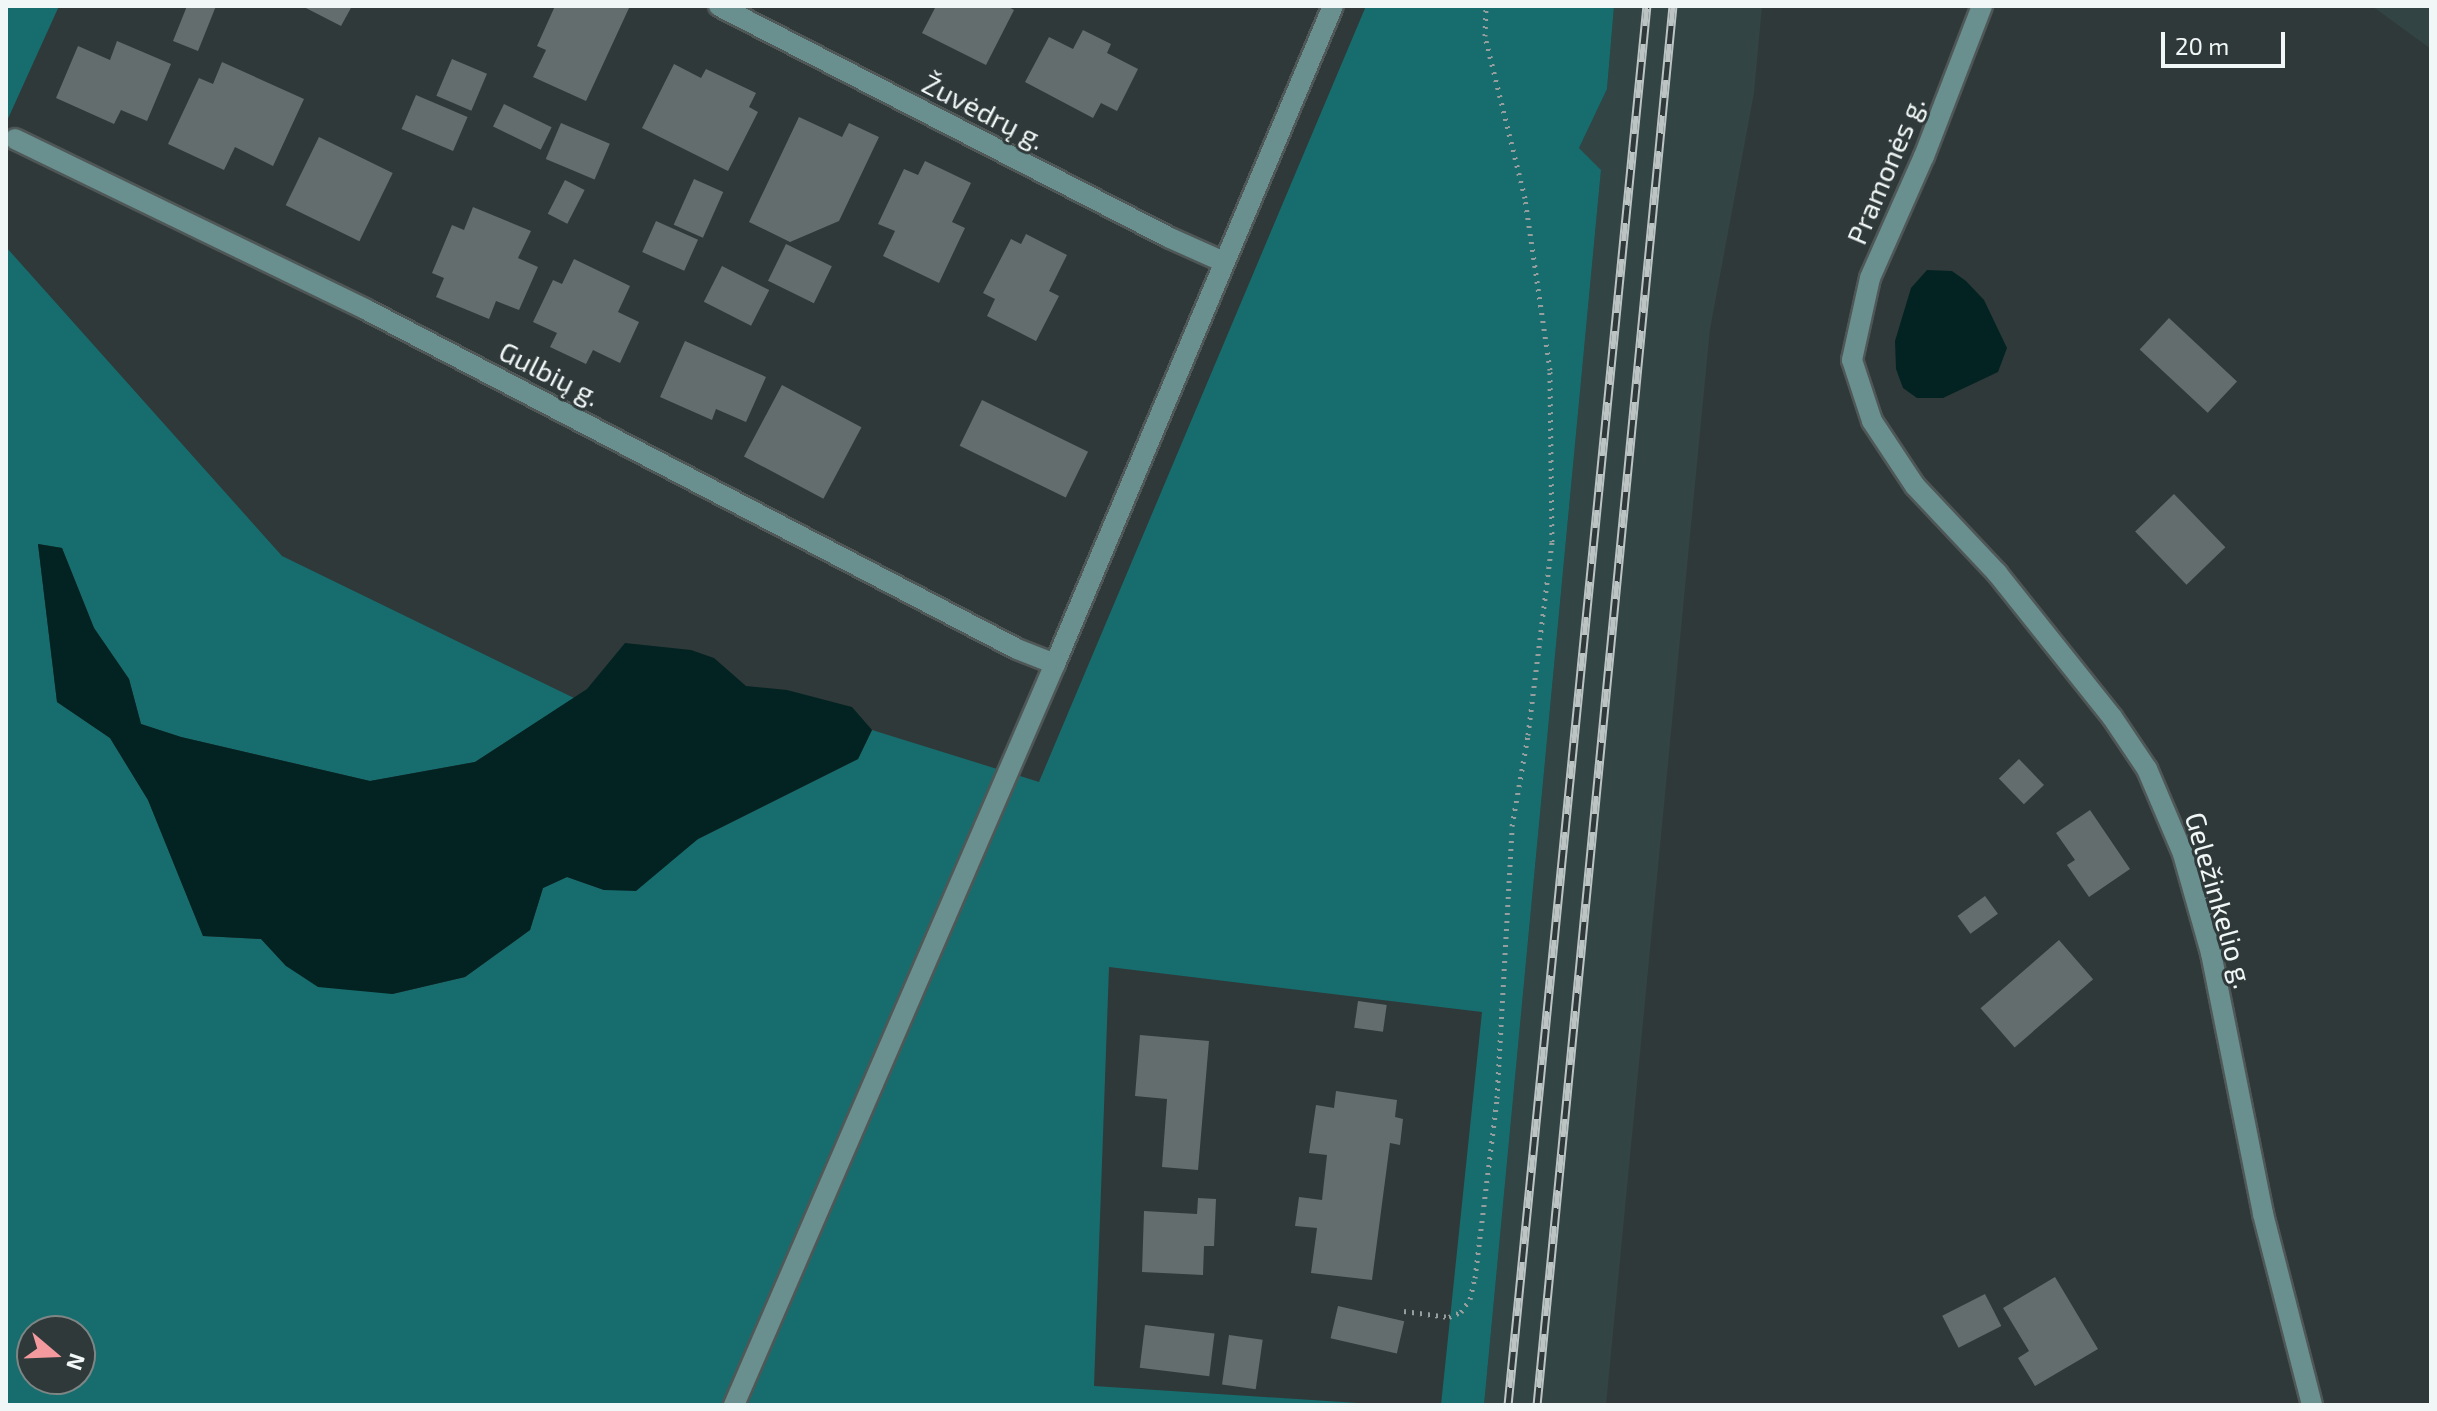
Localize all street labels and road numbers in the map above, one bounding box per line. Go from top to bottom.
street label: Žuvėdrų g. [917,66,1051,156]
street label: Pramonės g. [1839,91,1931,249]
street label: Gulbių g. [494,333,606,413]
street label: Geležinkelio g. [2179,808,2261,992]

